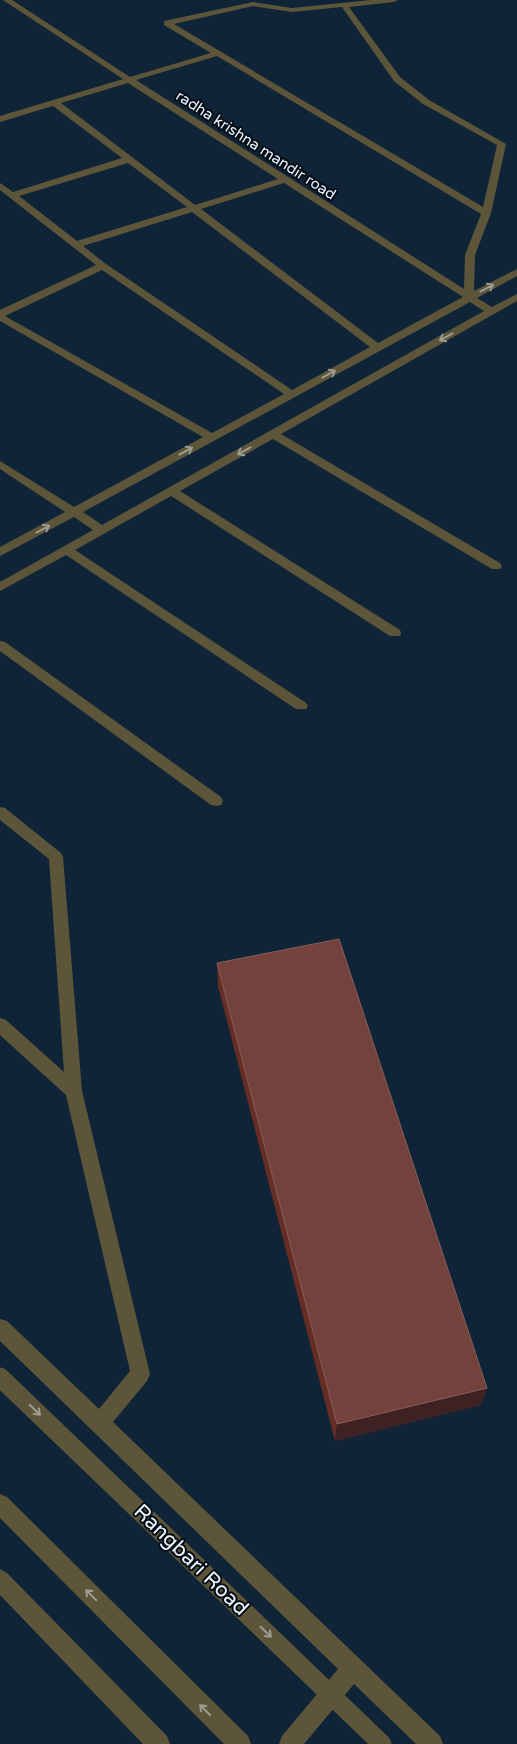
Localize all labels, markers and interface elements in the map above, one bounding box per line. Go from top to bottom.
street label: radha krishna mandir road [173,86,339,204]
one-way arrow [479,283,494,292]
one-way arrow [439,332,454,342]
one-way arrow [321,368,335,378]
one-way arrow [178,446,193,456]
one-way arrow [237,446,251,456]
one-way arrow [35,523,50,533]
one-way arrow [29,1404,41,1416]
street label: Rangbari Road [129,1499,253,1621]
one-way arrow [85,1589,97,1601]
one-way arrow [259,1626,272,1638]
one-way arrow [200,1704,212,1716]

